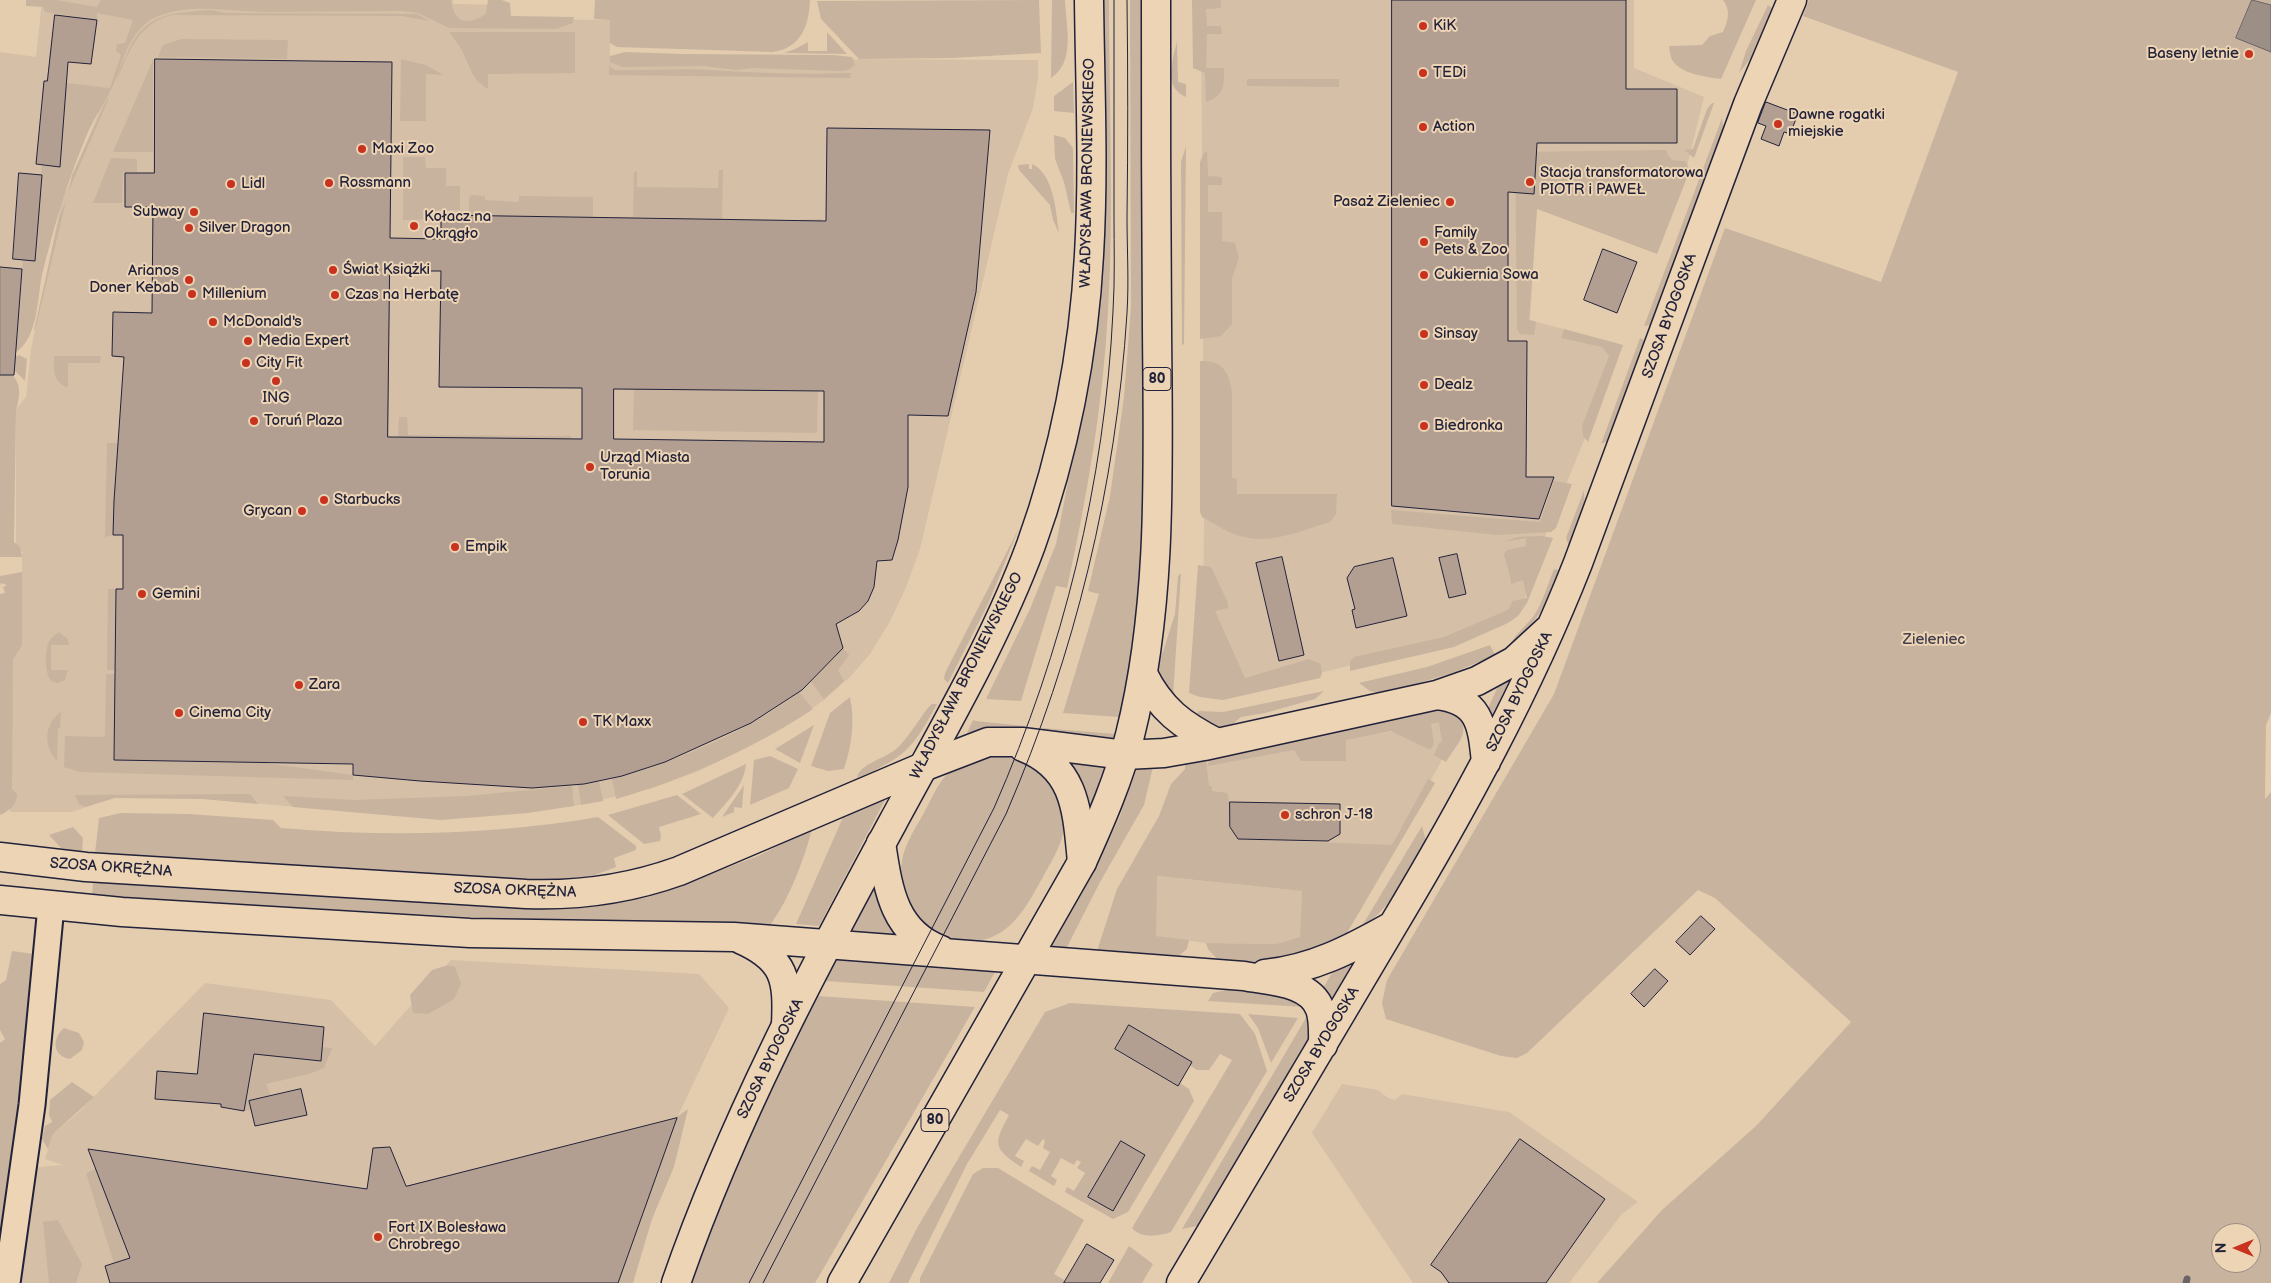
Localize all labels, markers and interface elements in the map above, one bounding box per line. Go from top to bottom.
place label: KiK [1433,17,1456,35]
marker: KiK [1417,20,1429,32]
place label: Baseny letnie [2147,45,2239,63]
marker: Baseny letnie [2243,48,2255,60]
street label: WŁADYSŁAWA BRONIEWSKIEGO [1077,58,1099,288]
place label: TEDi [1433,64,1466,82]
marker: TEDi [1417,67,1429,79]
place label: Dawne rogatki miejskie [1788,106,1885,141]
place label: Action [1433,118,1475,136]
marker: Dawne rogatki miejskie [1772,118,1784,130]
marker: Action [1417,121,1429,133]
place label: Maxi Zoo [372,140,434,158]
marker: Maxi Zoo [356,143,368,155]
place label: Stacja transformatorowa PIOTR i PAWEŁ [1540,164,1703,199]
place label: Rossmann [339,174,411,192]
place label: Lidl [241,175,265,193]
marker: Stacja transformatorowa PIOTR i PAWEŁ [1524,176,1536,188]
marker: Rossmann [323,177,335,189]
marker: Lidl [225,178,237,190]
place label: Pasaż Zieleniec [1333,193,1440,211]
marker: Pasaż Zieleniec [1444,196,1456,208]
place label: Subway [133,203,184,221]
marker: Subway [188,206,200,218]
place label: Kołacz na Okrągło [424,208,491,243]
place label: Silver Dragon [199,219,291,237]
marker: Kołacz na Okrągło [408,220,420,232]
marker: Silver Dragon [183,222,195,234]
place label: Family Pets & Zoo [1434,224,1508,259]
marker: Family Pets & Zoo [1418,236,1430,248]
street label: SZOSA BYDGOSKA [1639,251,1701,381]
place label: Świat Książki [343,261,430,279]
place label: Arianos Doner Kebab [89,262,179,297]
marker: Świat Książki [327,264,339,276]
place label: Cukiernia Sowa [1434,266,1539,284]
marker: Cukiernia Sowa [1418,269,1430,281]
marker: Arianos Doner Kebab [183,274,195,286]
place label: Millenium [202,285,267,303]
place label: Czas na Herbatę [345,286,459,304]
marker: Millenium [186,288,198,300]
marker: Czas na Herbatę [329,289,341,301]
place label: McDonald's [223,313,302,331]
marker: McDonald's [207,316,219,328]
place label: Sinsay [1434,325,1478,343]
marker: Sinsay [1418,328,1430,340]
place label: Media Expert [258,332,349,350]
marker: Media Expert [242,335,254,347]
place label: City Fit [256,354,303,372]
marker: City Fit [240,357,252,369]
road number: 80 [1143,368,1171,390]
marker: ING [270,375,282,387]
place label: Dealz [1434,376,1473,394]
marker: Dealz [1418,379,1430,391]
place label: ING [262,389,290,407]
place label: Toruń Plaza [264,412,343,430]
marker: Toruń Plaza [248,415,260,427]
place label: Biedronka [1434,417,1503,435]
marker: Biedronka [1418,420,1430,432]
place label: Urząd Miasta Torunia [600,449,690,484]
marker: Urząd Miasta Torunia [584,461,596,473]
place label: Starbucks [334,491,401,509]
marker: Starbucks [318,494,330,506]
place label: Grycan [243,502,292,520]
marker: Grycan [296,505,308,517]
place label: Empik [465,538,507,556]
marker: Empik [449,541,461,553]
street label: WŁADYSŁAWA BRONIEWSKIEGO [907,569,1027,783]
place label: Gemini [152,585,200,603]
marker: Gemini [136,588,148,600]
street label: SZOSA BYDGOSKA [1483,629,1557,755]
park label: Zieleniec [1903,631,1965,649]
place label: Zara [309,676,340,694]
marker: Zara [293,679,305,691]
place label: Cinema City [189,704,271,722]
marker: Cinema City [173,707,185,719]
place label: TK Maxx [593,713,651,731]
marker: TK Maxx [577,716,589,728]
place label: schron J-18 [1295,806,1373,824]
marker: schron J-18 [1279,809,1291,821]
street label: SZOSA OKRĘŻNA [49,855,173,881]
street label: SZOSA OKRĘŻNA [453,880,577,902]
street label: SZOSA BYDGOSKA [1280,984,1364,1106]
street label: SZOSA BYDGOSKA [734,996,808,1122]
road number: 80 [921,1108,949,1132]
place label: Fort IX Bolesława Chrobrego [388,1219,506,1254]
north arrow [2211,1223,2261,1273]
marker: Fort IX Bolesława Chrobrego [372,1231,384,1243]
text: N [2213,1243,2230,1253]

